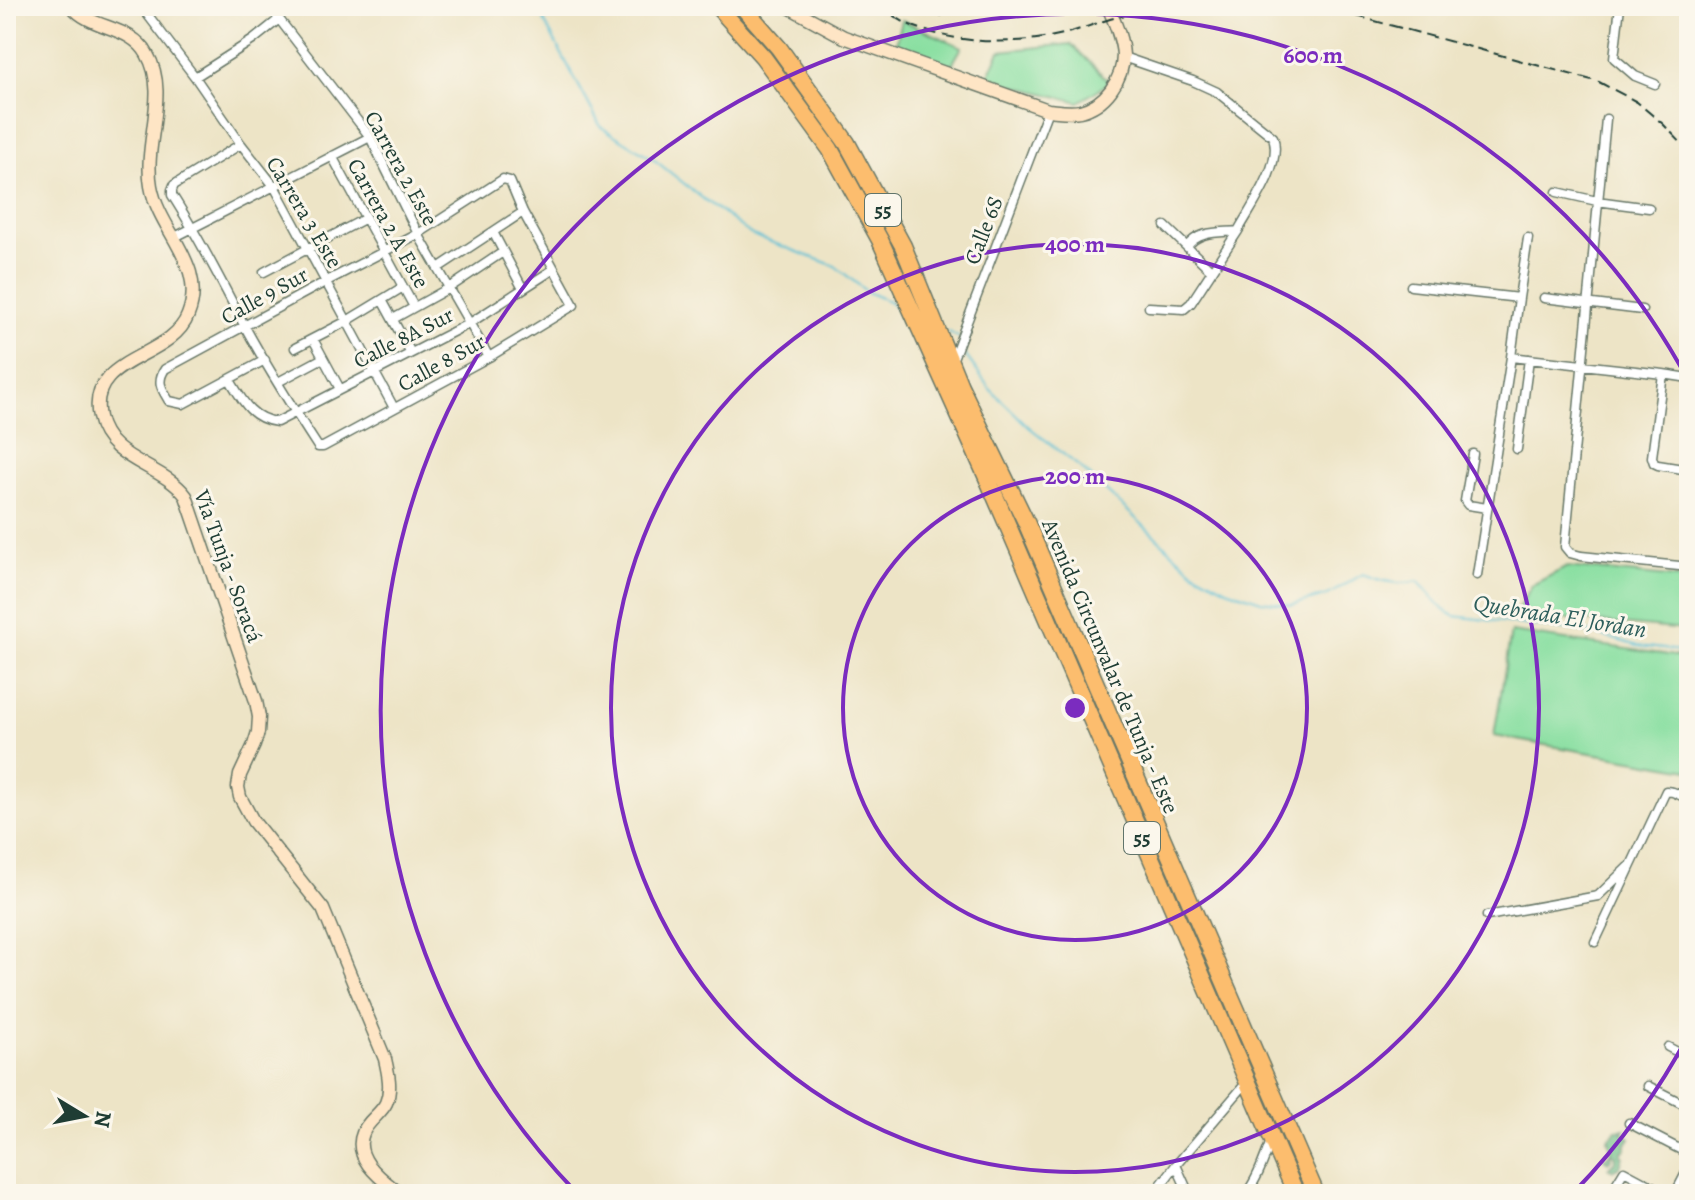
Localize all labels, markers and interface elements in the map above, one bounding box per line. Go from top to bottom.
text: 600 m [1283,39,1343,71]
street label: Carrera 2 Este [357,106,445,231]
street label: Carrera 3 Este [259,151,349,274]
street label: Carrera 2 A Este [340,153,436,294]
street label: Calle 6S [957,192,1011,269]
road number: 55 [865,194,901,226]
text: 400 m [1045,228,1105,260]
street label: Calle 9 Sur [216,260,313,332]
street label: Calle 8A Sur [348,300,459,376]
street label: Calle 8 Sur [392,326,491,399]
text: 200 m [1045,460,1105,492]
street label: Vía Tunja - Soracá [186,485,270,648]
street label: Avenida Circunvalar de Tunja - Este [1034,514,1186,818]
water label: Quebrada El Jordan [1471,587,1649,645]
centre of rings [1061,694,1089,722]
road number: 55 [1124,822,1160,854]
north arrow [44,1076,124,1156]
text: N [87,1109,119,1130]

